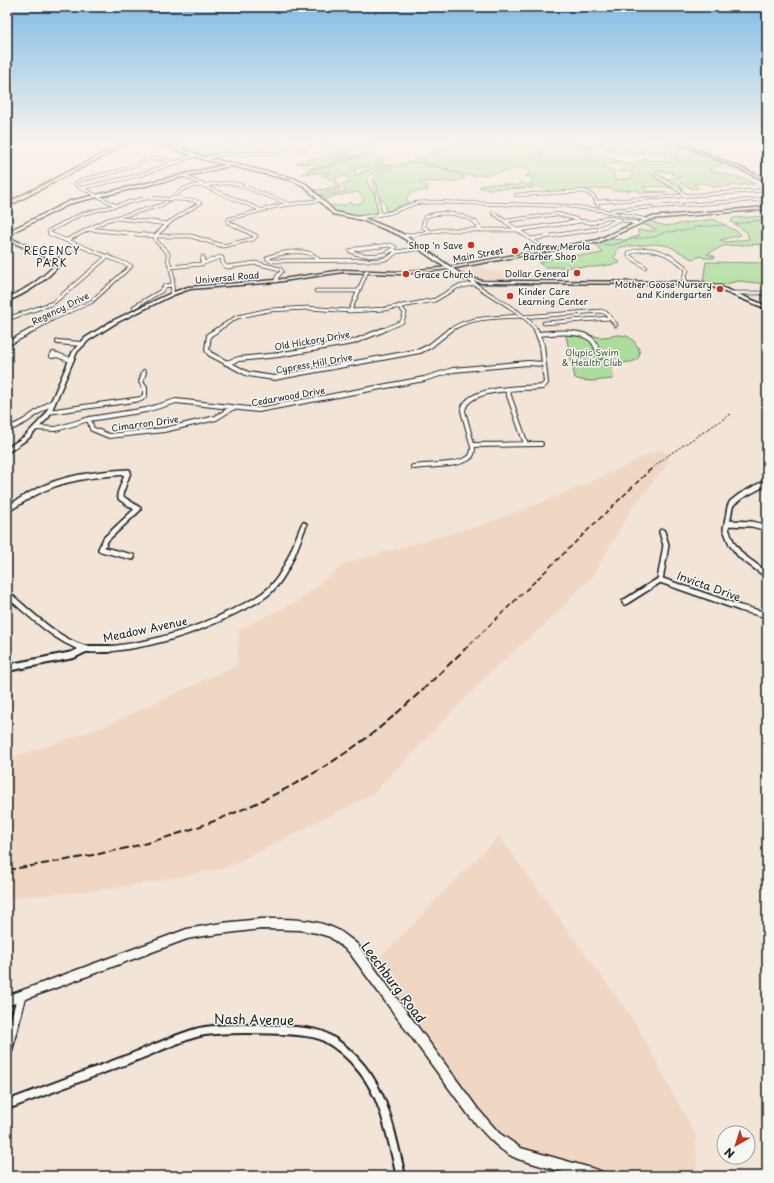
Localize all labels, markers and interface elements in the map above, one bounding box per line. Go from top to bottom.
place label: Shop 'n Save [408,238,463,252]
place label: Andrew Merola Barber Shop [523,239,591,263]
marker: Shop 'n Save [466,240,476,250]
district label: REGENCY PARK [24,243,80,270]
street label: Main Street [451,243,505,265]
marker: Andrew Merola Barber Shop [510,246,520,256]
place label: Dollar General [505,266,569,280]
street label: Universal Road [194,267,260,287]
place label: Grace Church [414,267,473,281]
marker: Dollar General [572,268,582,278]
marker: Grace Church [401,269,411,279]
place label: Mother Goose Nursery and Kindergarten [615,277,712,301]
place label: Kinder Care Learning Center [518,284,589,308]
marker: Mother Goose Nursery and Kindergarten [715,284,725,294]
street label: Regency Drive [29,288,91,328]
marker: Kinder Care Learning Center [505,291,515,301]
street label: Old Hickory Drive [273,326,351,354]
park label: Olypic Swim & Health Club [562,345,622,369]
street label: Cypress Hill Drive [275,349,354,377]
street label: Cedarwood Drive [250,383,326,409]
street label: Cimarron Drive [110,411,180,435]
street label: Invicta Drive [675,567,743,605]
street label: Meadow Avenue [101,612,189,646]
street label: Leechburg Road [357,938,431,1026]
street label: Nash Avenue [214,1009,294,1029]
north arrow [716,1125,756,1165]
text: N [720,1144,738,1163]

